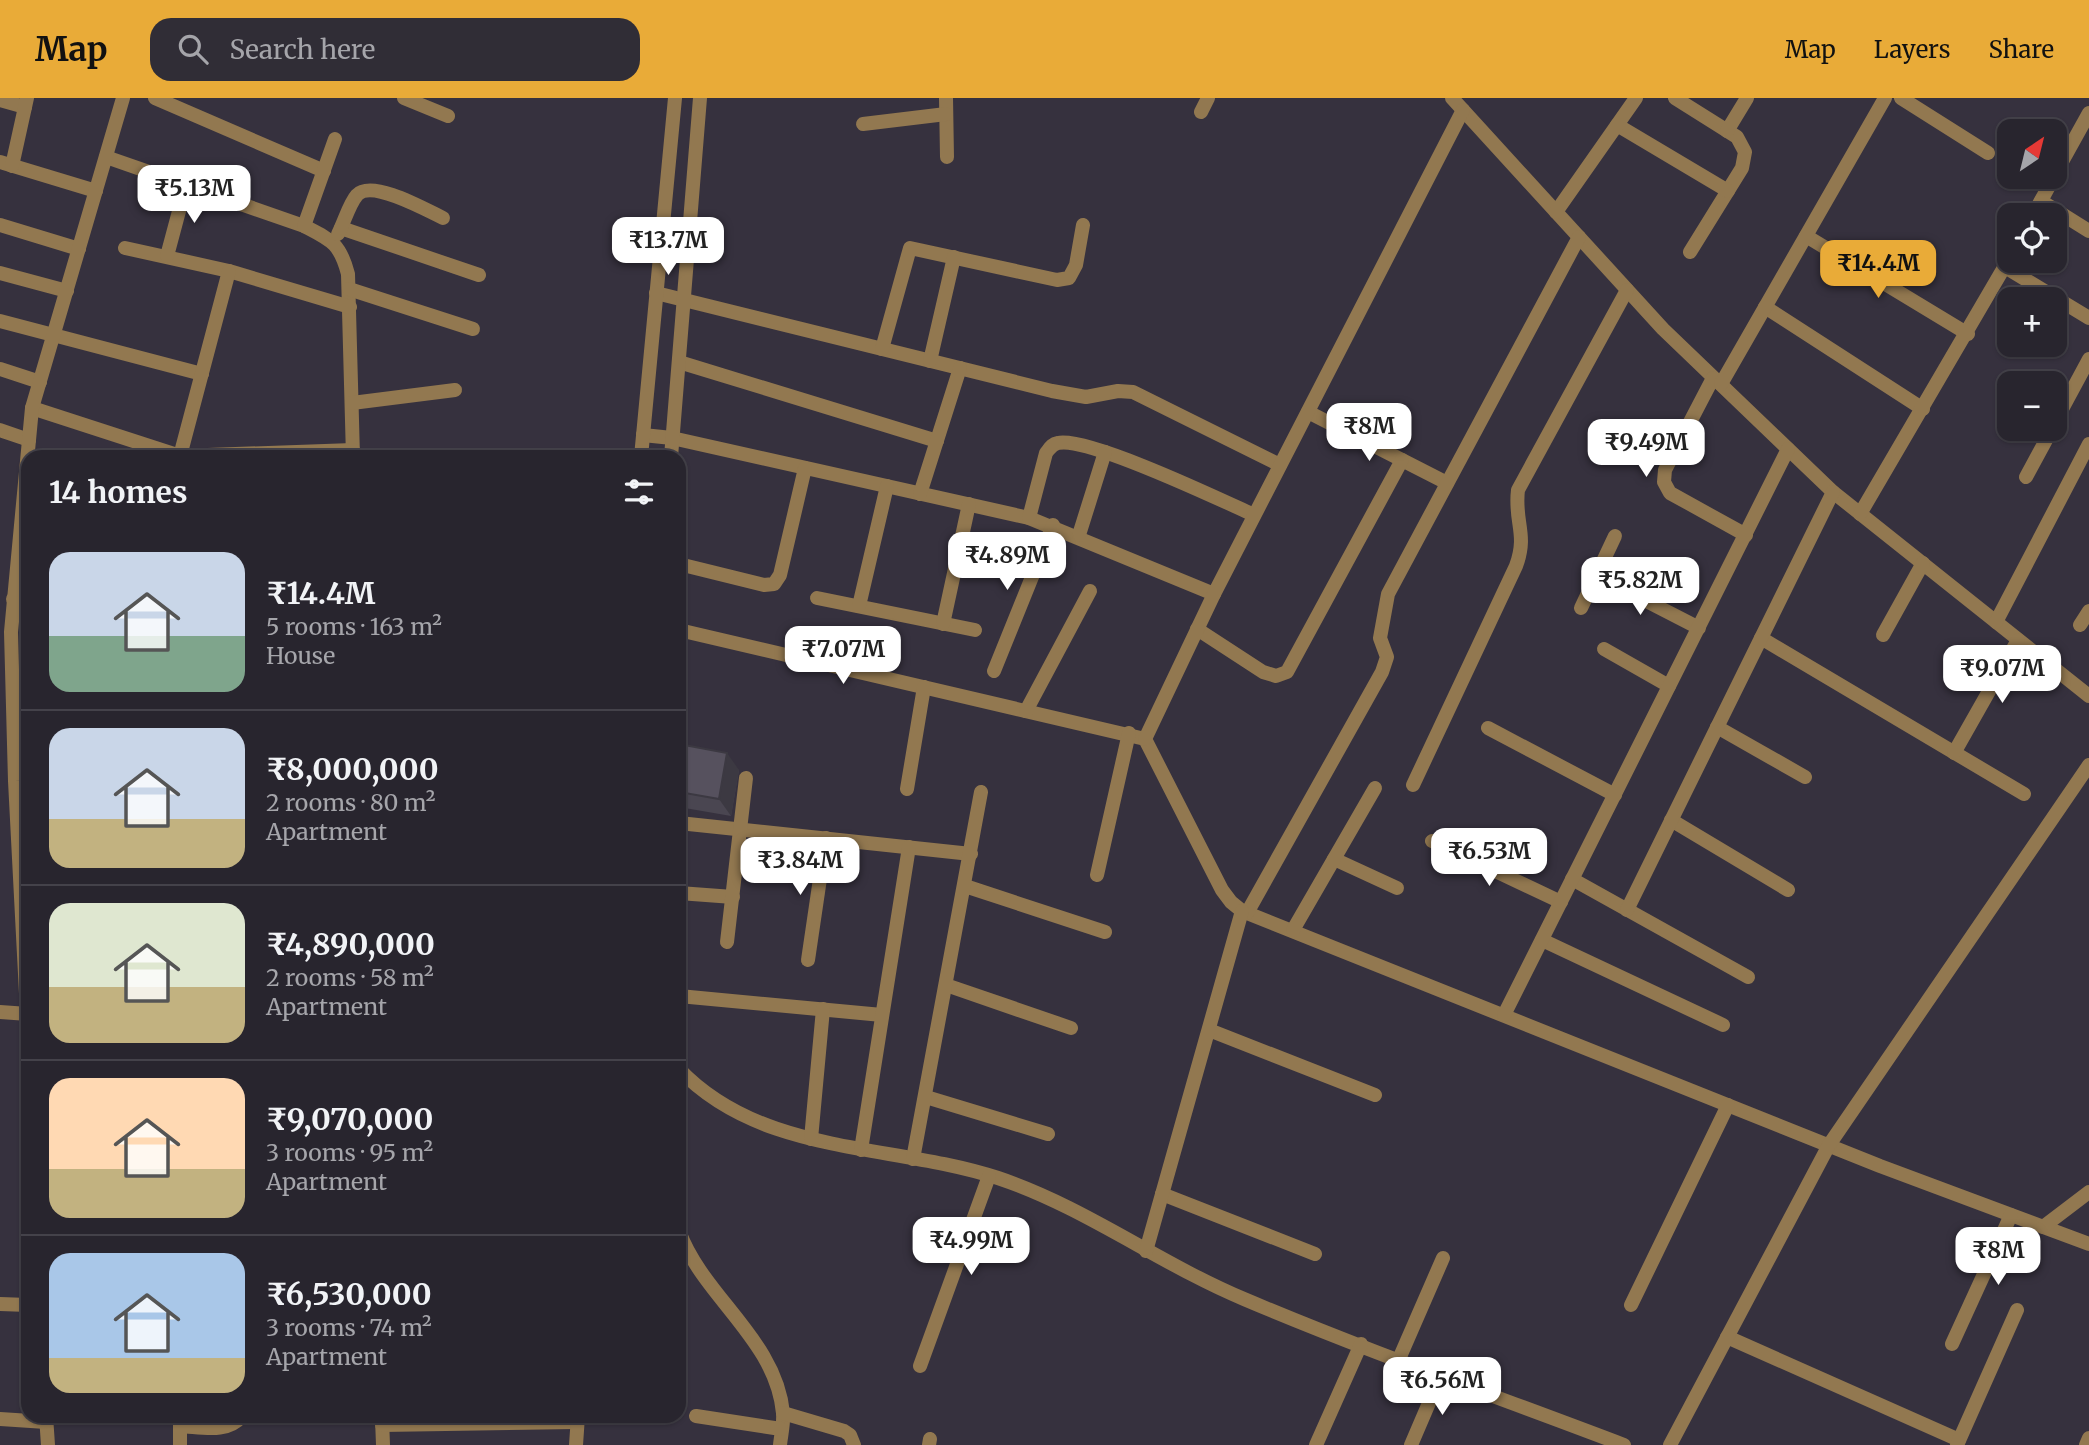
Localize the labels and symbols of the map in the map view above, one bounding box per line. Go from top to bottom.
north arrow [1997,119,2067,189]
pin: ₹5.13M [137,166,251,225]
pin: ₹13.7M [611,218,725,277]
pin: ₹14.4M [1821,240,1935,300]
pin: ₹8M [1335,404,1403,463]
pin: ₹9.49M [1589,420,1703,479]
pin: ₹4.89M [950,532,1064,592]
pin: ₹5.82M [1583,558,1697,617]
pin: ₹7.07M [786,626,900,686]
pin: ₹9.07M [1945,646,2059,705]
pin: ₹6.53M [1432,828,1546,888]
pin: ₹3.84M [743,838,857,897]
pin: ₹4.99M [914,1218,1028,1277]
pin: ₹8M [1964,1228,2032,1287]
pin: ₹6.56M [1385,1358,1499,1417]

